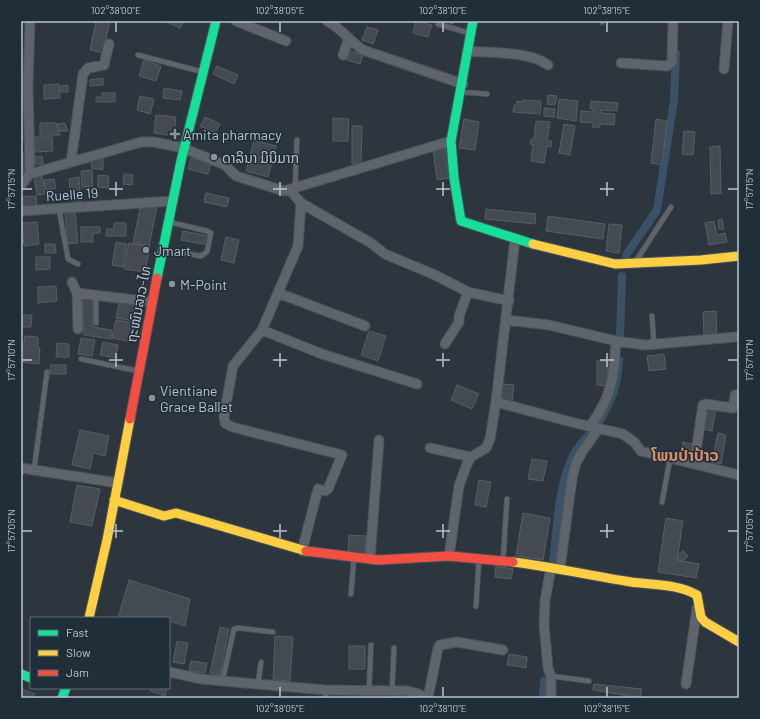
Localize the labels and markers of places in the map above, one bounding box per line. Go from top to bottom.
place label: Amita pharmacy [183,126,282,143]
marker: Amita pharmacy [170,129,180,139]
place label: ດາລິນາ ມິນິມາກ [222,149,299,166]
marker: ດາລິນາ ມິນິມາກ [209,152,219,162]
place label: Jmart [154,242,191,259]
marker: Jmart [141,245,151,255]
place label: M-Point [180,276,227,293]
marker: M-Point [167,279,177,289]
place label: Vientiane Grace Ballet [160,382,233,415]
marker: Vientiane Grace Ballet [147,393,157,403]

